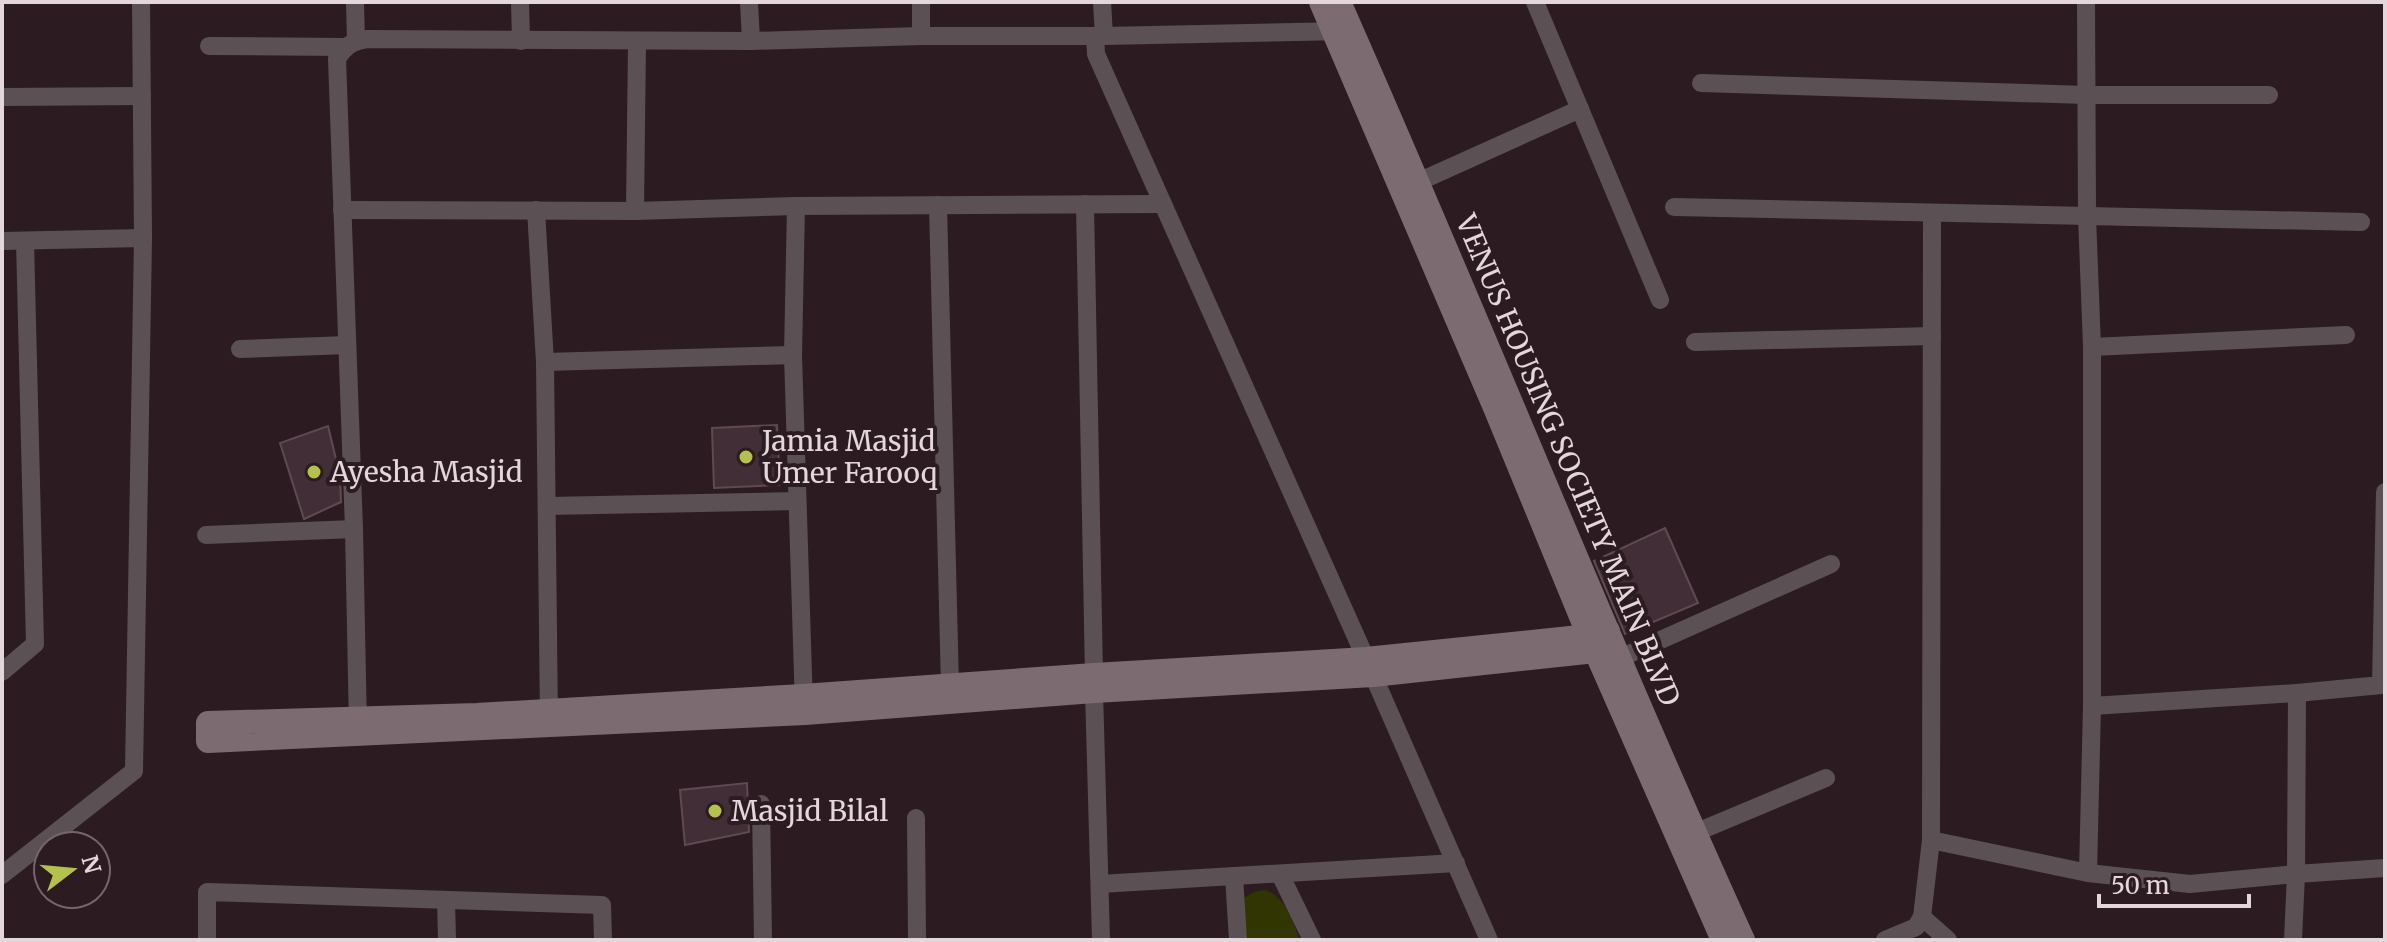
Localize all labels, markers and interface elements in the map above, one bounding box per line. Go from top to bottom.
street label: VENUS HOUSING SOCIETY MAIN BLVD [1447,208,1688,711]
place label: Jamia Masjid Umer Farooq [761,423,938,491]
marker: Jamia Masjid Umer Farooq [737,448,755,466]
place label: Ayesha Masjid [329,454,523,490]
marker: Ayesha Masjid [305,463,323,481]
place label: Masjid Bilal [731,793,889,829]
marker: Masjid Bilal [706,802,724,820]
north arrow [32,830,112,910]
text: N [75,852,107,877]
scale bar [2099,858,2249,908]
text: 50 m [2111,870,2170,901]

